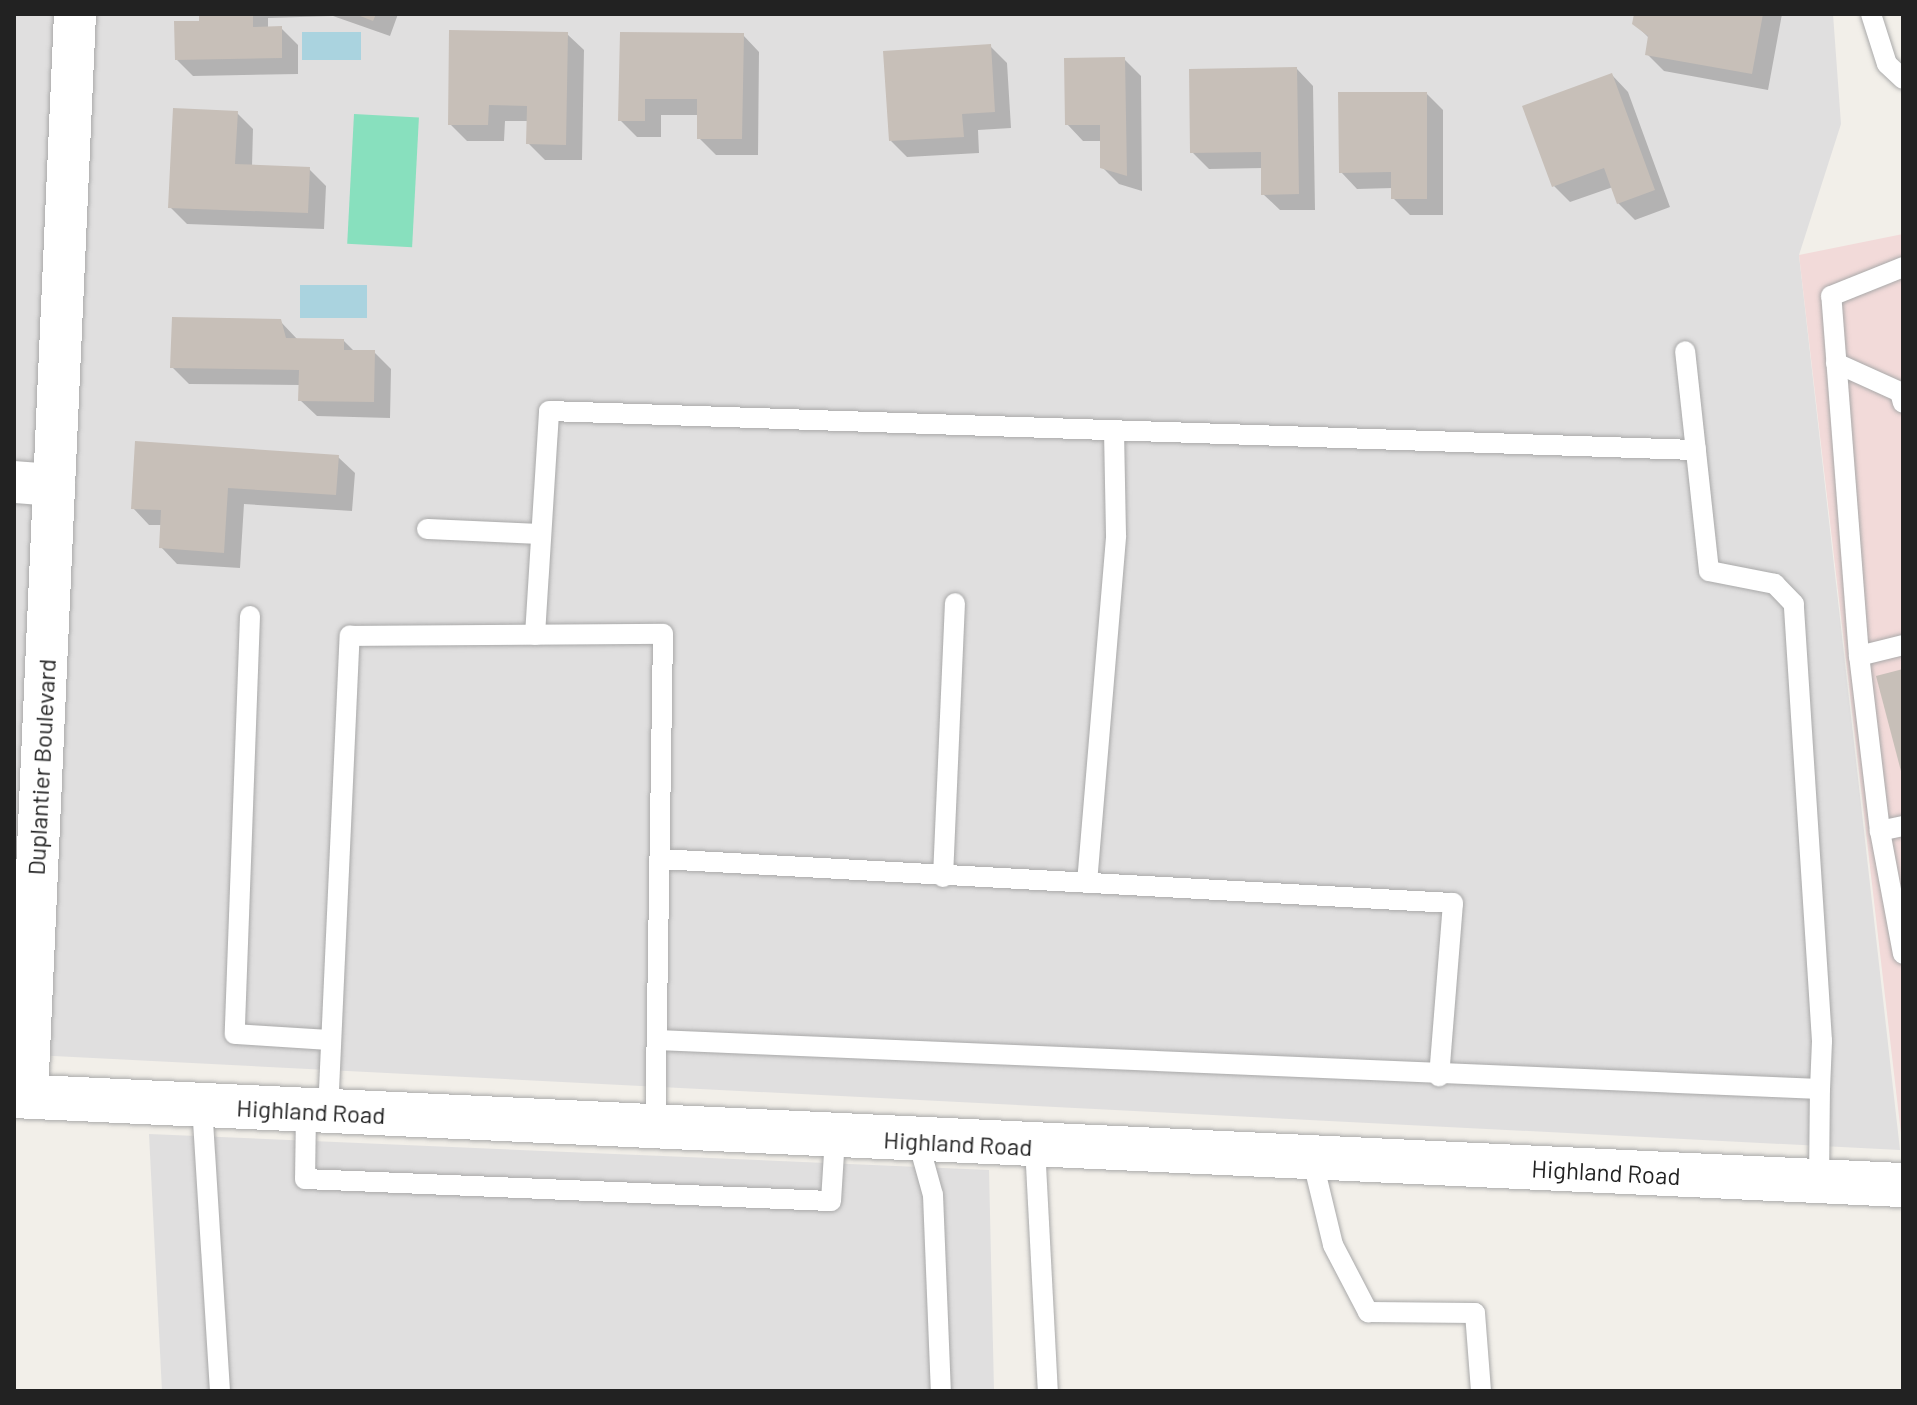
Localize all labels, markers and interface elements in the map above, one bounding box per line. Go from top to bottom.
street label: Duplantier Boulevard [21,658,61,876]
street label: Highland Road [236,1093,386,1129]
street label: Highland Road [883,1125,1033,1161]
street label: Highland Road [1531,1154,1681,1190]

